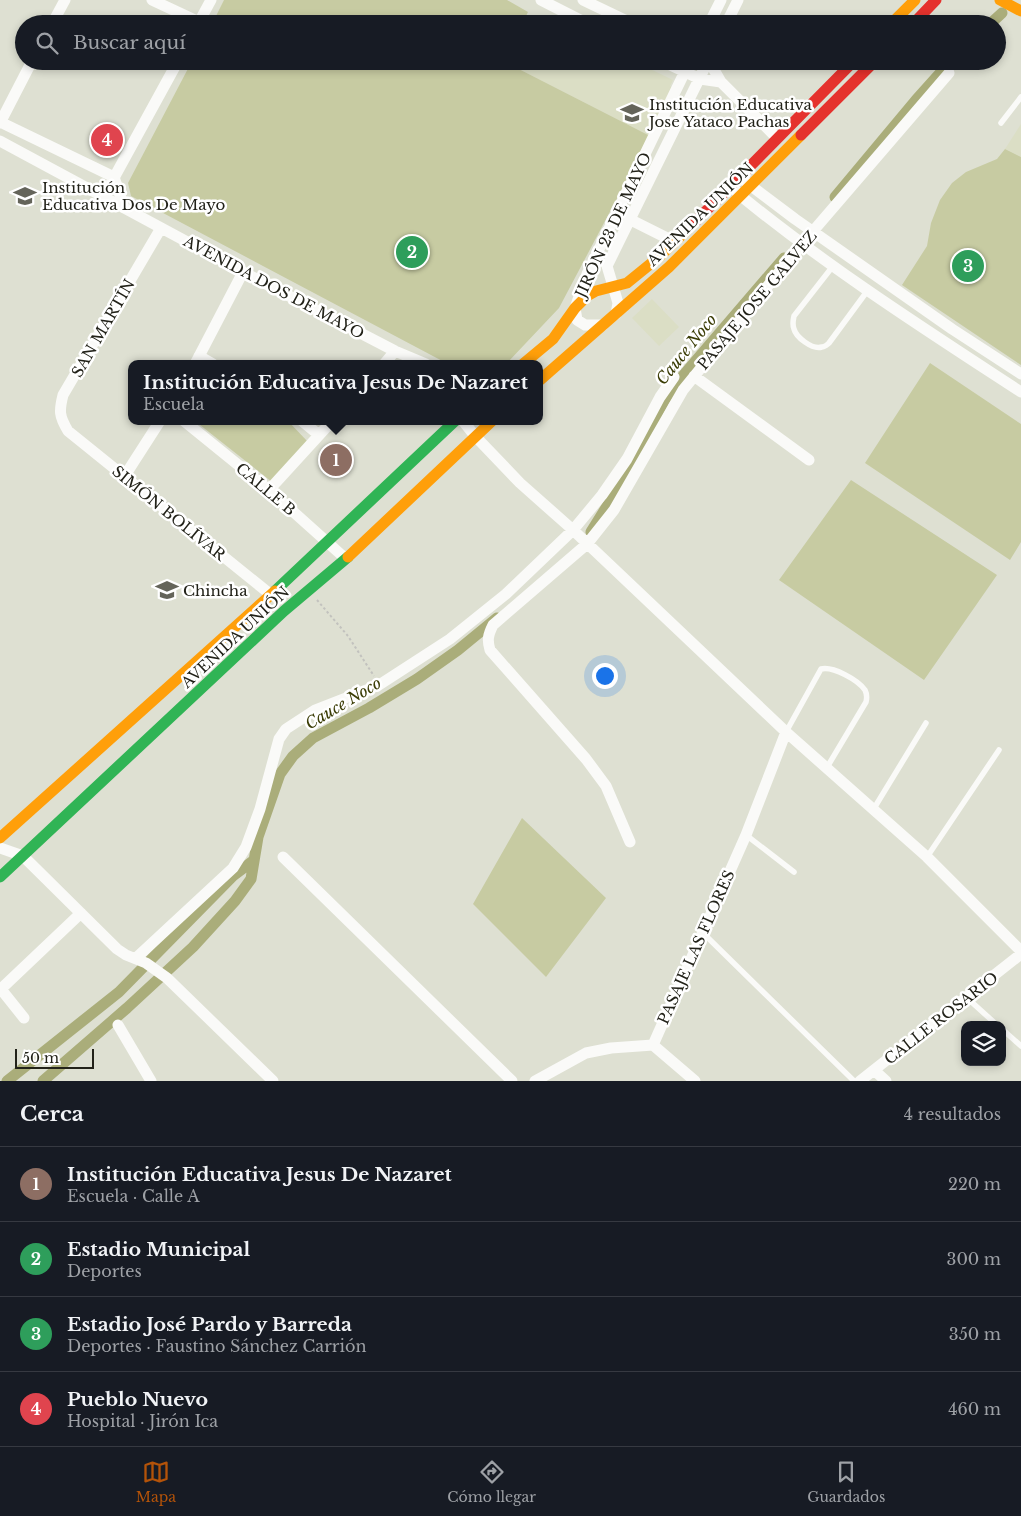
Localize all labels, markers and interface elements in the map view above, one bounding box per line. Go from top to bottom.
search box [15,15,1006,70]
icon: search [33,29,61,57]
text: Buscar aquí [73,31,186,54]
place label: Institución Educativa Jose Yataco Pachas [647,95,813,131]
school or university icon: Institución Educativa Jose Yataco Pachas [619,100,645,126]
pin: 4 [91,121,123,159]
street label: JIRÓN 23 DE MAYO [570,149,655,302]
street label: AVENIDA UNIÓN [642,158,757,270]
place label: Institución Educativa Dos De Mayo [42,178,226,214]
school or university icon: Institución Educativa Dos De Mayo [12,183,38,209]
street label: PASAJE JOSE GALVEZ [693,226,821,374]
street label: AVENIDA DOS DE MAYO [179,231,368,343]
pin: 2 [396,233,428,271]
pin: 3 [952,247,984,285]
street label: SAN MARTÍN [67,276,139,380]
water label: Cauce Noco [651,310,721,388]
popup [128,360,543,425]
text: Institución Educativa Jesus De Nazaret [143,371,528,394]
text: Escuela [143,394,204,414]
pin: 1 [320,441,352,479]
street label: CALLE B [232,459,300,519]
street label: SIMÓN BOLÍVAR [108,461,230,565]
school or university icon: Chincha [154,577,180,603]
place label: Chincha [183,581,248,600]
street label: AVENIDA UNIÓN [176,582,293,693]
your location [592,663,618,689]
water label: Cauce Noco [301,672,385,734]
street label: PASAJE LAS FLORES [653,867,739,1027]
street label: CALLE ROSARIO [880,968,1002,1068]
map controls [961,1021,1006,1066]
button: layers [961,1021,1006,1066]
scale bar [15,1046,94,1069]
text: 50 m [22,1049,59,1067]
text: Cerca [20,1101,84,1127]
text: 4 resultados [904,1104,1001,1124]
text: Institución Educativa Jesus De Nazaret [67,1163,452,1186]
text: 1 [33,1174,39,1194]
text: 220 m [948,1174,1001,1194]
text: Escuela · Calle A [67,1186,200,1206]
text: Estadio Municipal [67,1238,250,1261]
text: 2 [31,1249,41,1269]
text: 300 m [947,1249,1001,1269]
text: Deportes [67,1261,142,1281]
text: Estadio José Pardo y Barreda [67,1313,352,1336]
text: 3 [31,1324,41,1344]
text: 350 m [949,1324,1001,1344]
text: Deportes · Faustino Sánchez Carrión [67,1336,366,1356]
text: Pueblo Nuevo [67,1388,208,1411]
text: 4 [31,1399,41,1419]
text: 460 m [948,1399,1001,1419]
text: Hospital · Jirón Ica [67,1411,218,1431]
tab: Mapa [136,1458,176,1506]
tab: Cómo llegar [447,1458,536,1506]
tab: Guardados [807,1458,885,1506]

